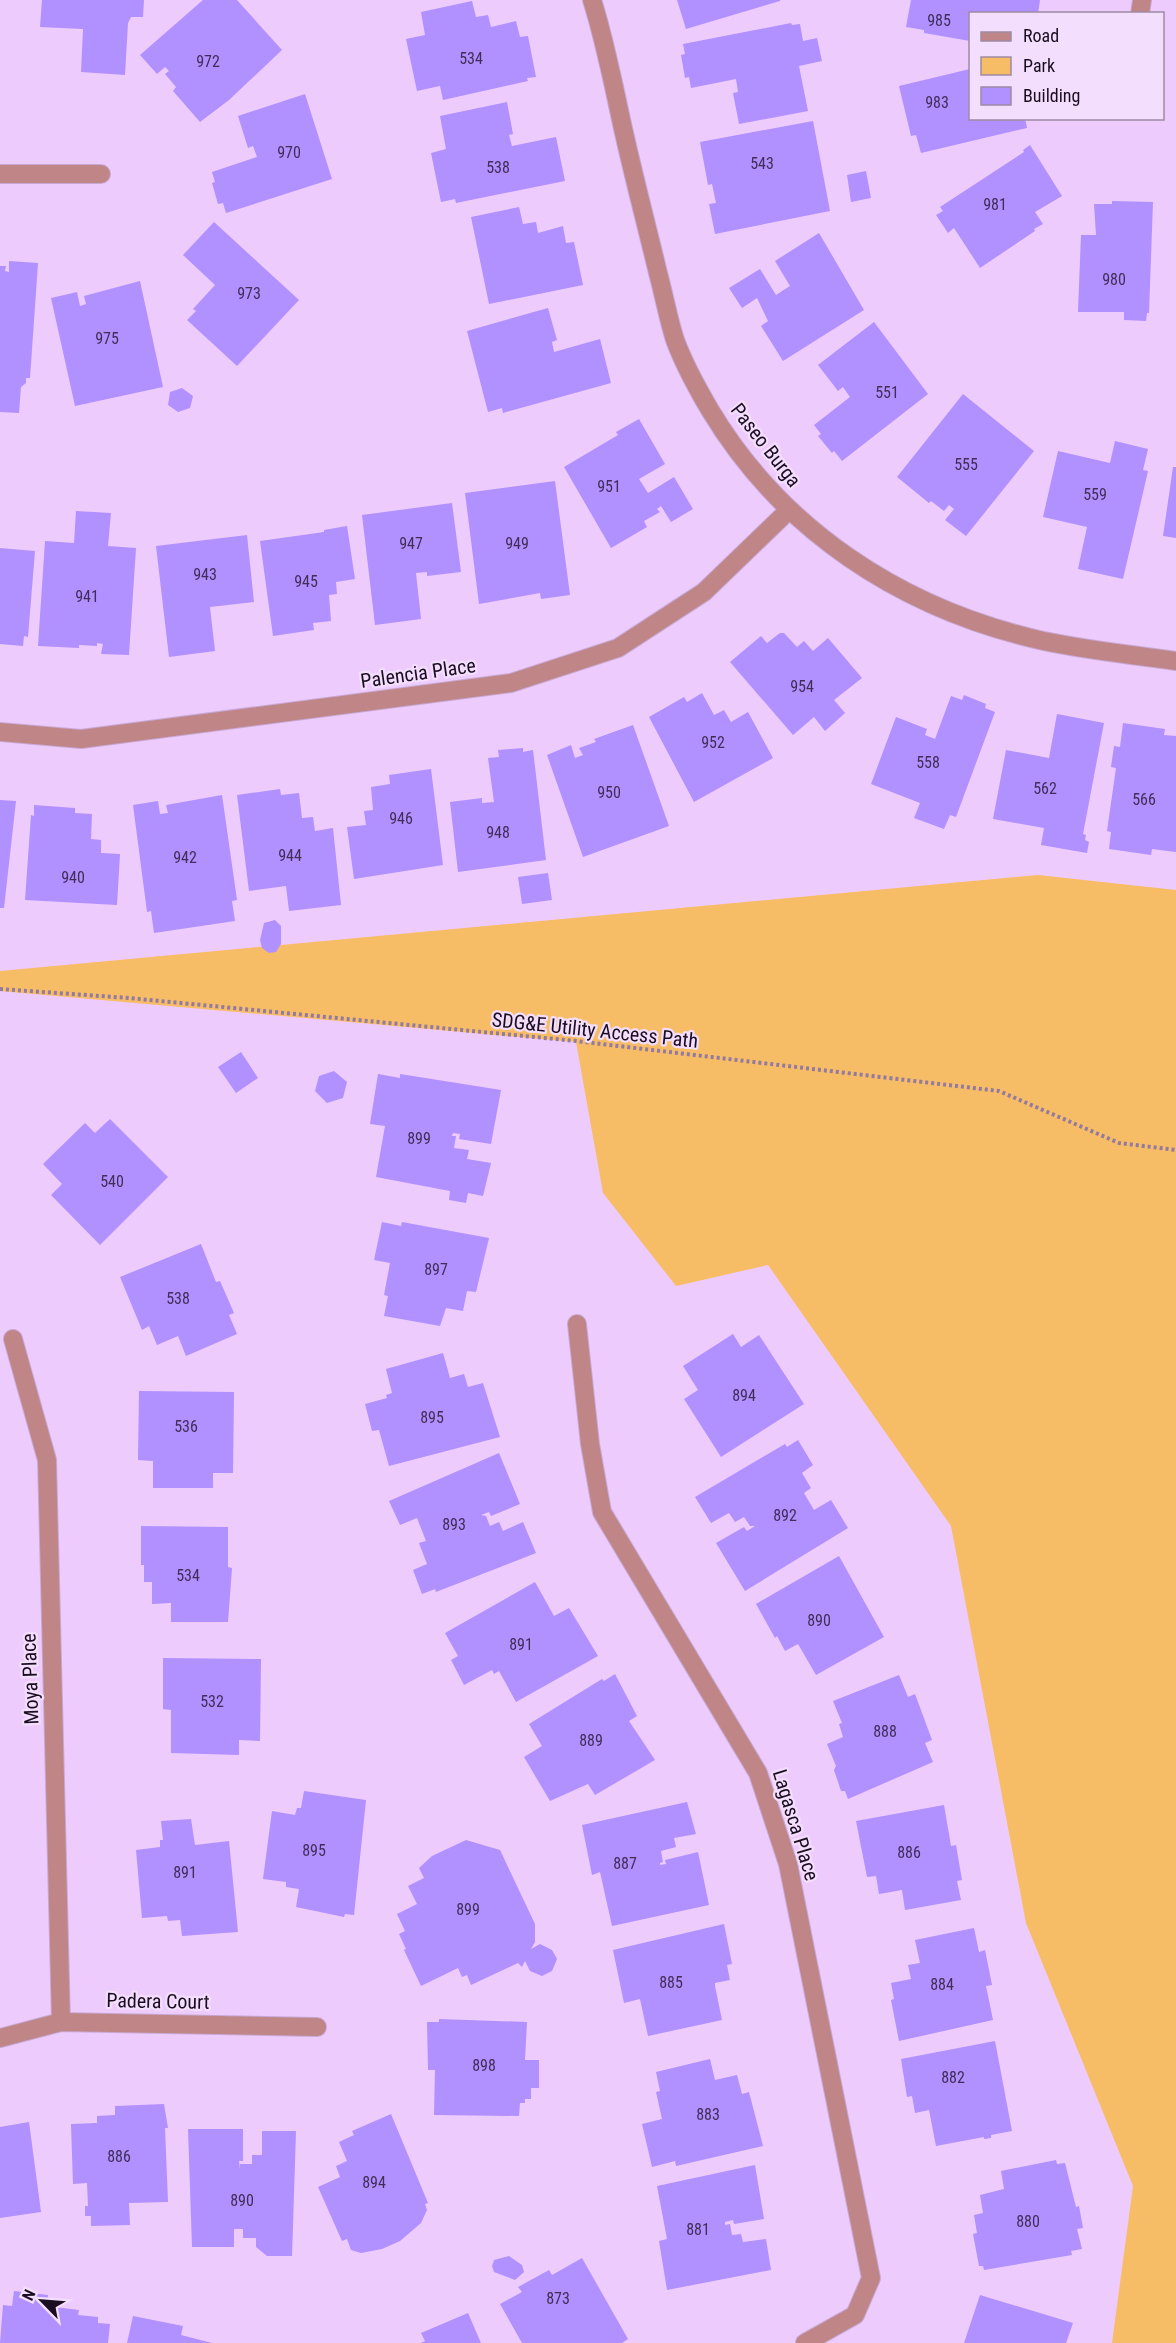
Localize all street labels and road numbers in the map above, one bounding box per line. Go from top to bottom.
street label: Paseo Burga [726,398,806,492]
street label: Palencia Place [359,653,477,693]
street label: SDG&E Utility Access Path [491,1007,699,1053]
street label: Moya Place [16,1633,44,1725]
street label: Lagasca Place [768,1767,824,1883]
street label: Padera Court [106,1988,210,2014]

